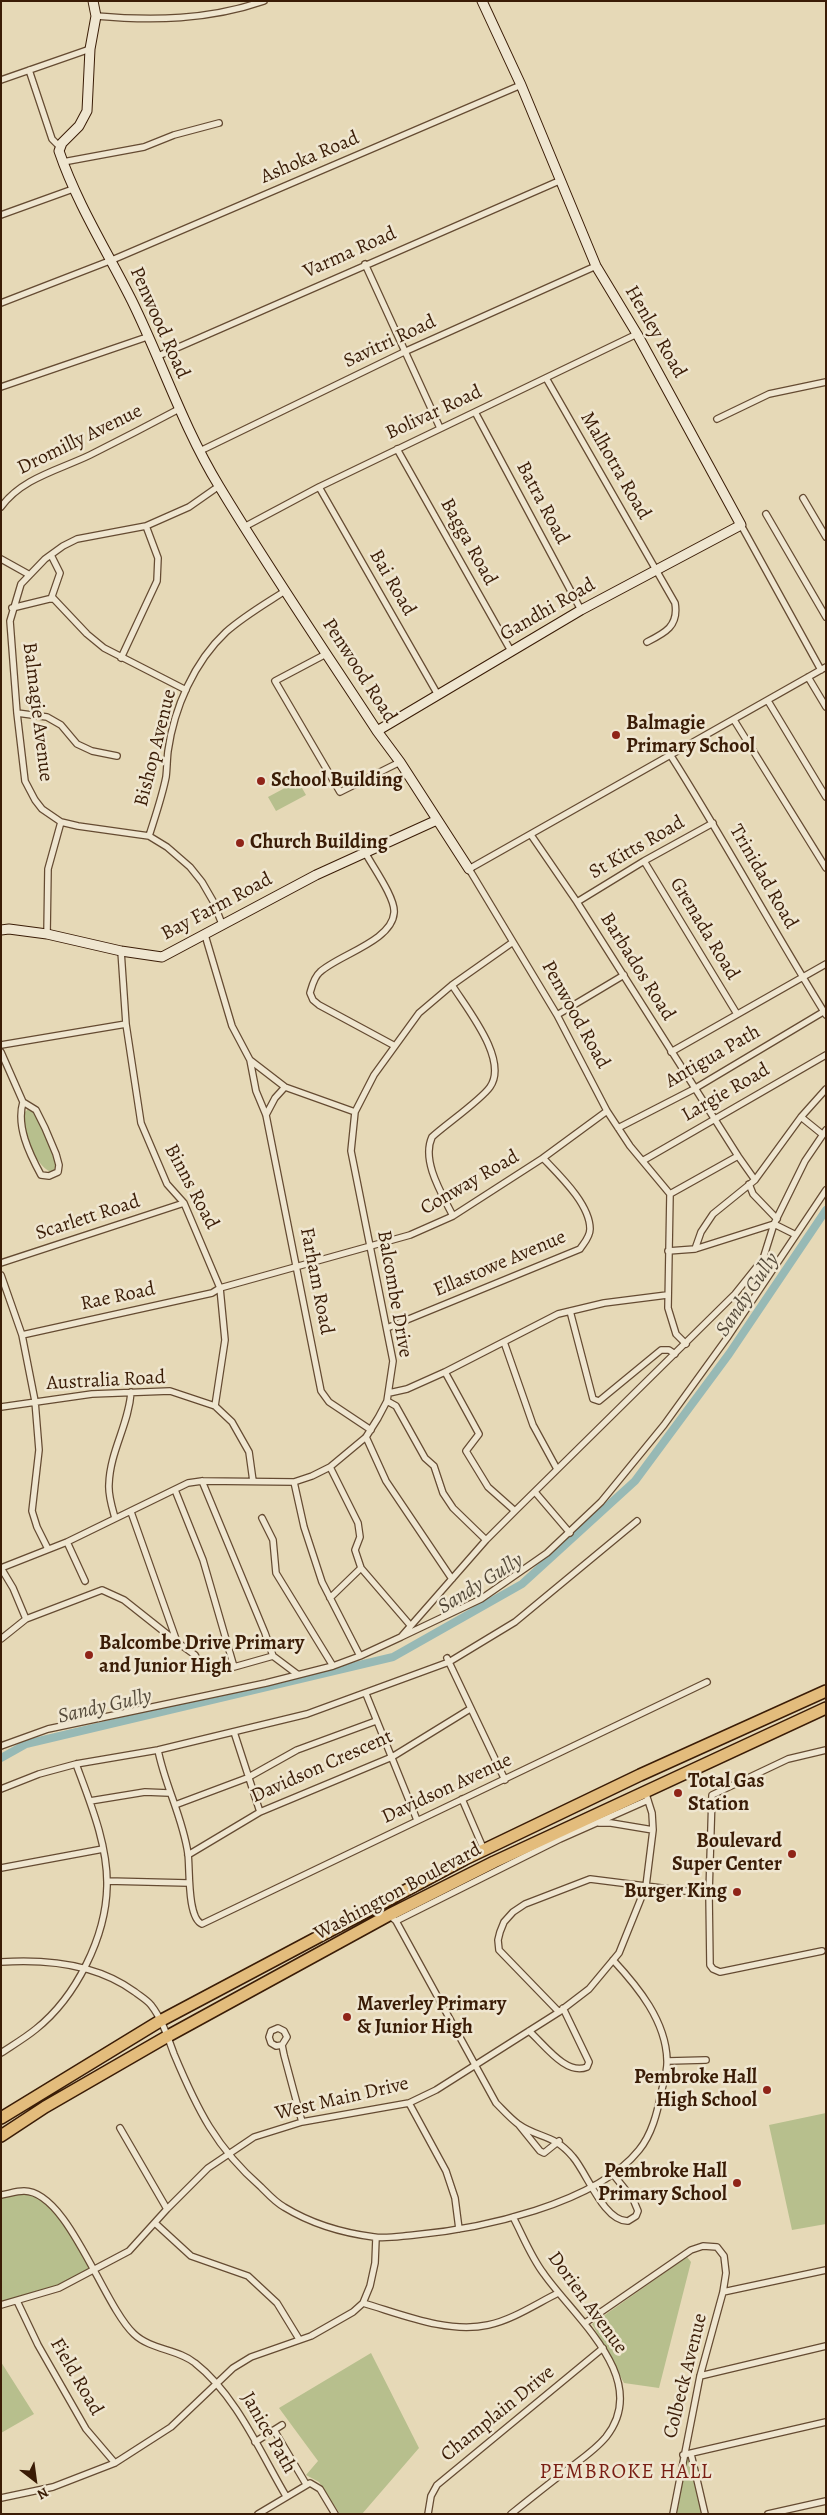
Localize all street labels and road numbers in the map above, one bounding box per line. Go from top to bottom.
street label: Ashoka Road [257,126,363,190]
street label: Varma Road [300,222,400,284]
street label: Penwood Road [124,263,194,383]
street label: Henley Road [619,281,691,383]
street label: Savitri Road [340,310,440,374]
street label: Bolivar Road [382,380,486,446]
street label: Dromilly Avenue [14,399,146,481]
street label: Malhotra Road [574,408,656,524]
street label: Batra Road [510,458,574,548]
street label: Bagga Road [434,494,502,590]
street label: Bai Road [363,546,421,620]
street label: Gandhi Road [496,573,600,647]
street label: Penwood Road [316,614,402,728]
street label: Balmagie Avenue [17,641,57,783]
street label: Bishop Avenue [130,687,182,809]
street label: St Kitts Road [585,811,689,885]
street label: Trinidad Road [723,821,803,933]
street label: Bay Farm Road [157,868,277,946]
street label: Grenada Road [664,873,744,985]
street label: Barbados Road [594,909,680,1025]
street label: Penwood Road [535,957,615,1073]
street label: Antigua Path [661,1020,765,1094]
street label: Largie Road [678,1058,774,1128]
street label: Binns Road [159,1140,223,1234]
street label: Conway Road [416,1145,524,1221]
street label: Scarlett Road [33,1190,143,1246]
street label: Farham Road [294,1225,338,1337]
street label: Ellastowe Avenue [430,1225,570,1303]
street label: Balcombe Drive [371,1228,417,1360]
street label: Rae Road [78,1277,158,1317]
street label: Australia Road [46,1366,166,1396]
street label: Davidson Crescent [247,1725,397,1809]
street label: Davidson Avenue [378,1748,516,1830]
street label: Washington Boulevard [310,1838,486,1946]
street label: West Main Drive [273,2072,411,2126]
street label: Dorien Avenue [542,2247,632,2359]
street label: Colbeck Avenue [659,2311,713,2441]
street label: Field Road [44,2334,108,2420]
street label: Champlain Drive [436,2361,560,2467]
street label: Janice Path [235,2388,301,2478]

